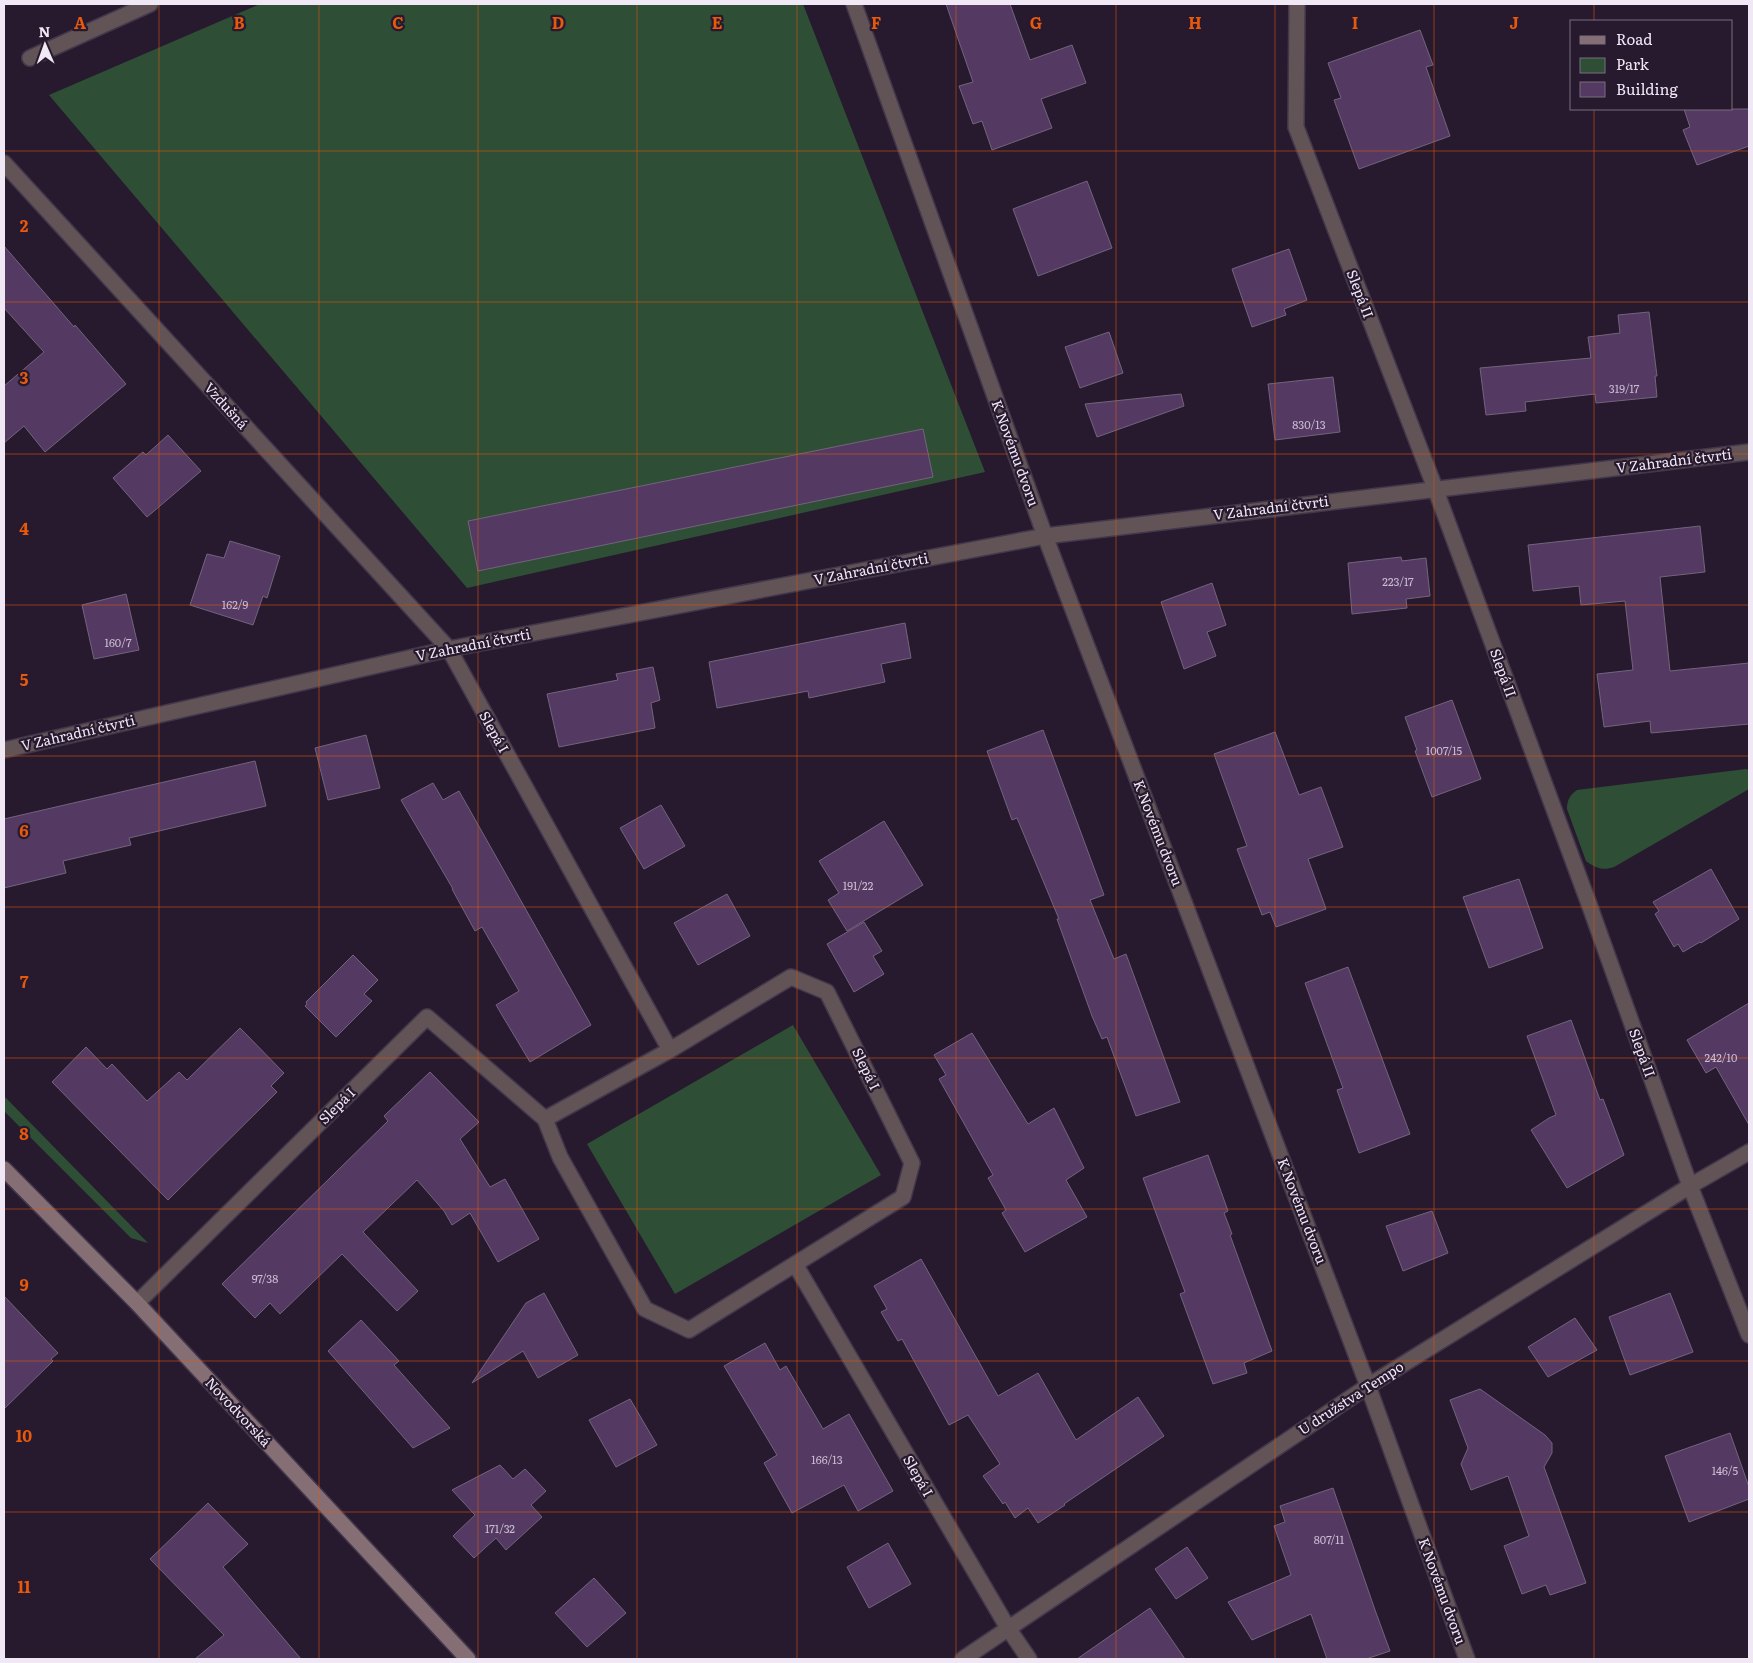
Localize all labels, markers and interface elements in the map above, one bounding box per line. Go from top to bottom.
text: A [74,10,86,34]
text: B [233,10,245,34]
text: C [392,10,404,34]
text: D [552,10,564,34]
text: E [712,10,723,34]
text: F [871,10,881,34]
text: G [1030,10,1042,34]
text: H [1188,10,1202,34]
text: I [1352,10,1358,34]
text: J [1509,10,1519,34]
north arrow [20,20,70,70]
legend [1570,20,1733,110]
text: N [38,21,51,41]
text: Road [1616,27,1652,50]
text: Park [1616,52,1650,75]
text: Building [1616,77,1678,100]
text: 2 [20,213,29,237]
street label: Slepá II [1343,266,1379,321]
text: 3 [20,365,29,389]
street label: Vzdušná [200,378,253,433]
house number: 319/17 [1609,380,1640,396]
street label: K Novému dvoru [987,397,1045,509]
house number: 830/13 [1292,416,1326,432]
street label: V Zahradní čtvrti [1615,443,1733,477]
street label: V Zahradní čtvrti [1212,490,1330,524]
text: 4 [19,516,29,540]
street label: V Zahradní čtvrti [812,547,930,589]
house number: 223/17 [1382,573,1414,589]
house number: 162/9 [222,596,248,612]
street label: V Zahradní čtvrti [414,623,532,665]
house number: 160/7 [104,634,132,650]
street label: Slepá II [1486,646,1522,700]
text: 5 [20,667,29,691]
street label: Slepá I [475,707,514,756]
street label: V Zahradní čtvrti [19,709,137,755]
house number: 1007/15 [1426,742,1463,758]
street label: K Novému dvoru [1130,777,1188,889]
text: 6 [19,818,29,842]
house number: 191/22 [843,877,874,893]
text: 7 [20,969,29,993]
street label: Slepá II [1625,1026,1661,1080]
street label: Slepá I [848,1044,886,1093]
house number: 242/10 [1705,1049,1737,1065]
street label: Slepá I [313,1082,359,1128]
text: 8 [19,1121,29,1145]
street label: K Novému dvoru [1274,1155,1332,1267]
house number: 97/38 [252,1270,278,1286]
text: 9 [19,1272,29,1296]
street label: U družstva Tempo [1294,1356,1407,1439]
street label: Novodvorská [201,1372,276,1451]
text: 10 [16,1423,32,1447]
house number: 166/13 [811,1451,843,1467]
street label: Slepá I [899,1451,939,1500]
house number: 146/5 [1712,1462,1739,1478]
house number: 171/32 [485,1520,515,1536]
house number: 807/11 [1314,1531,1345,1547]
street label: K Novému dvoru [1414,1535,1472,1647]
text: 11 [17,1574,31,1598]

